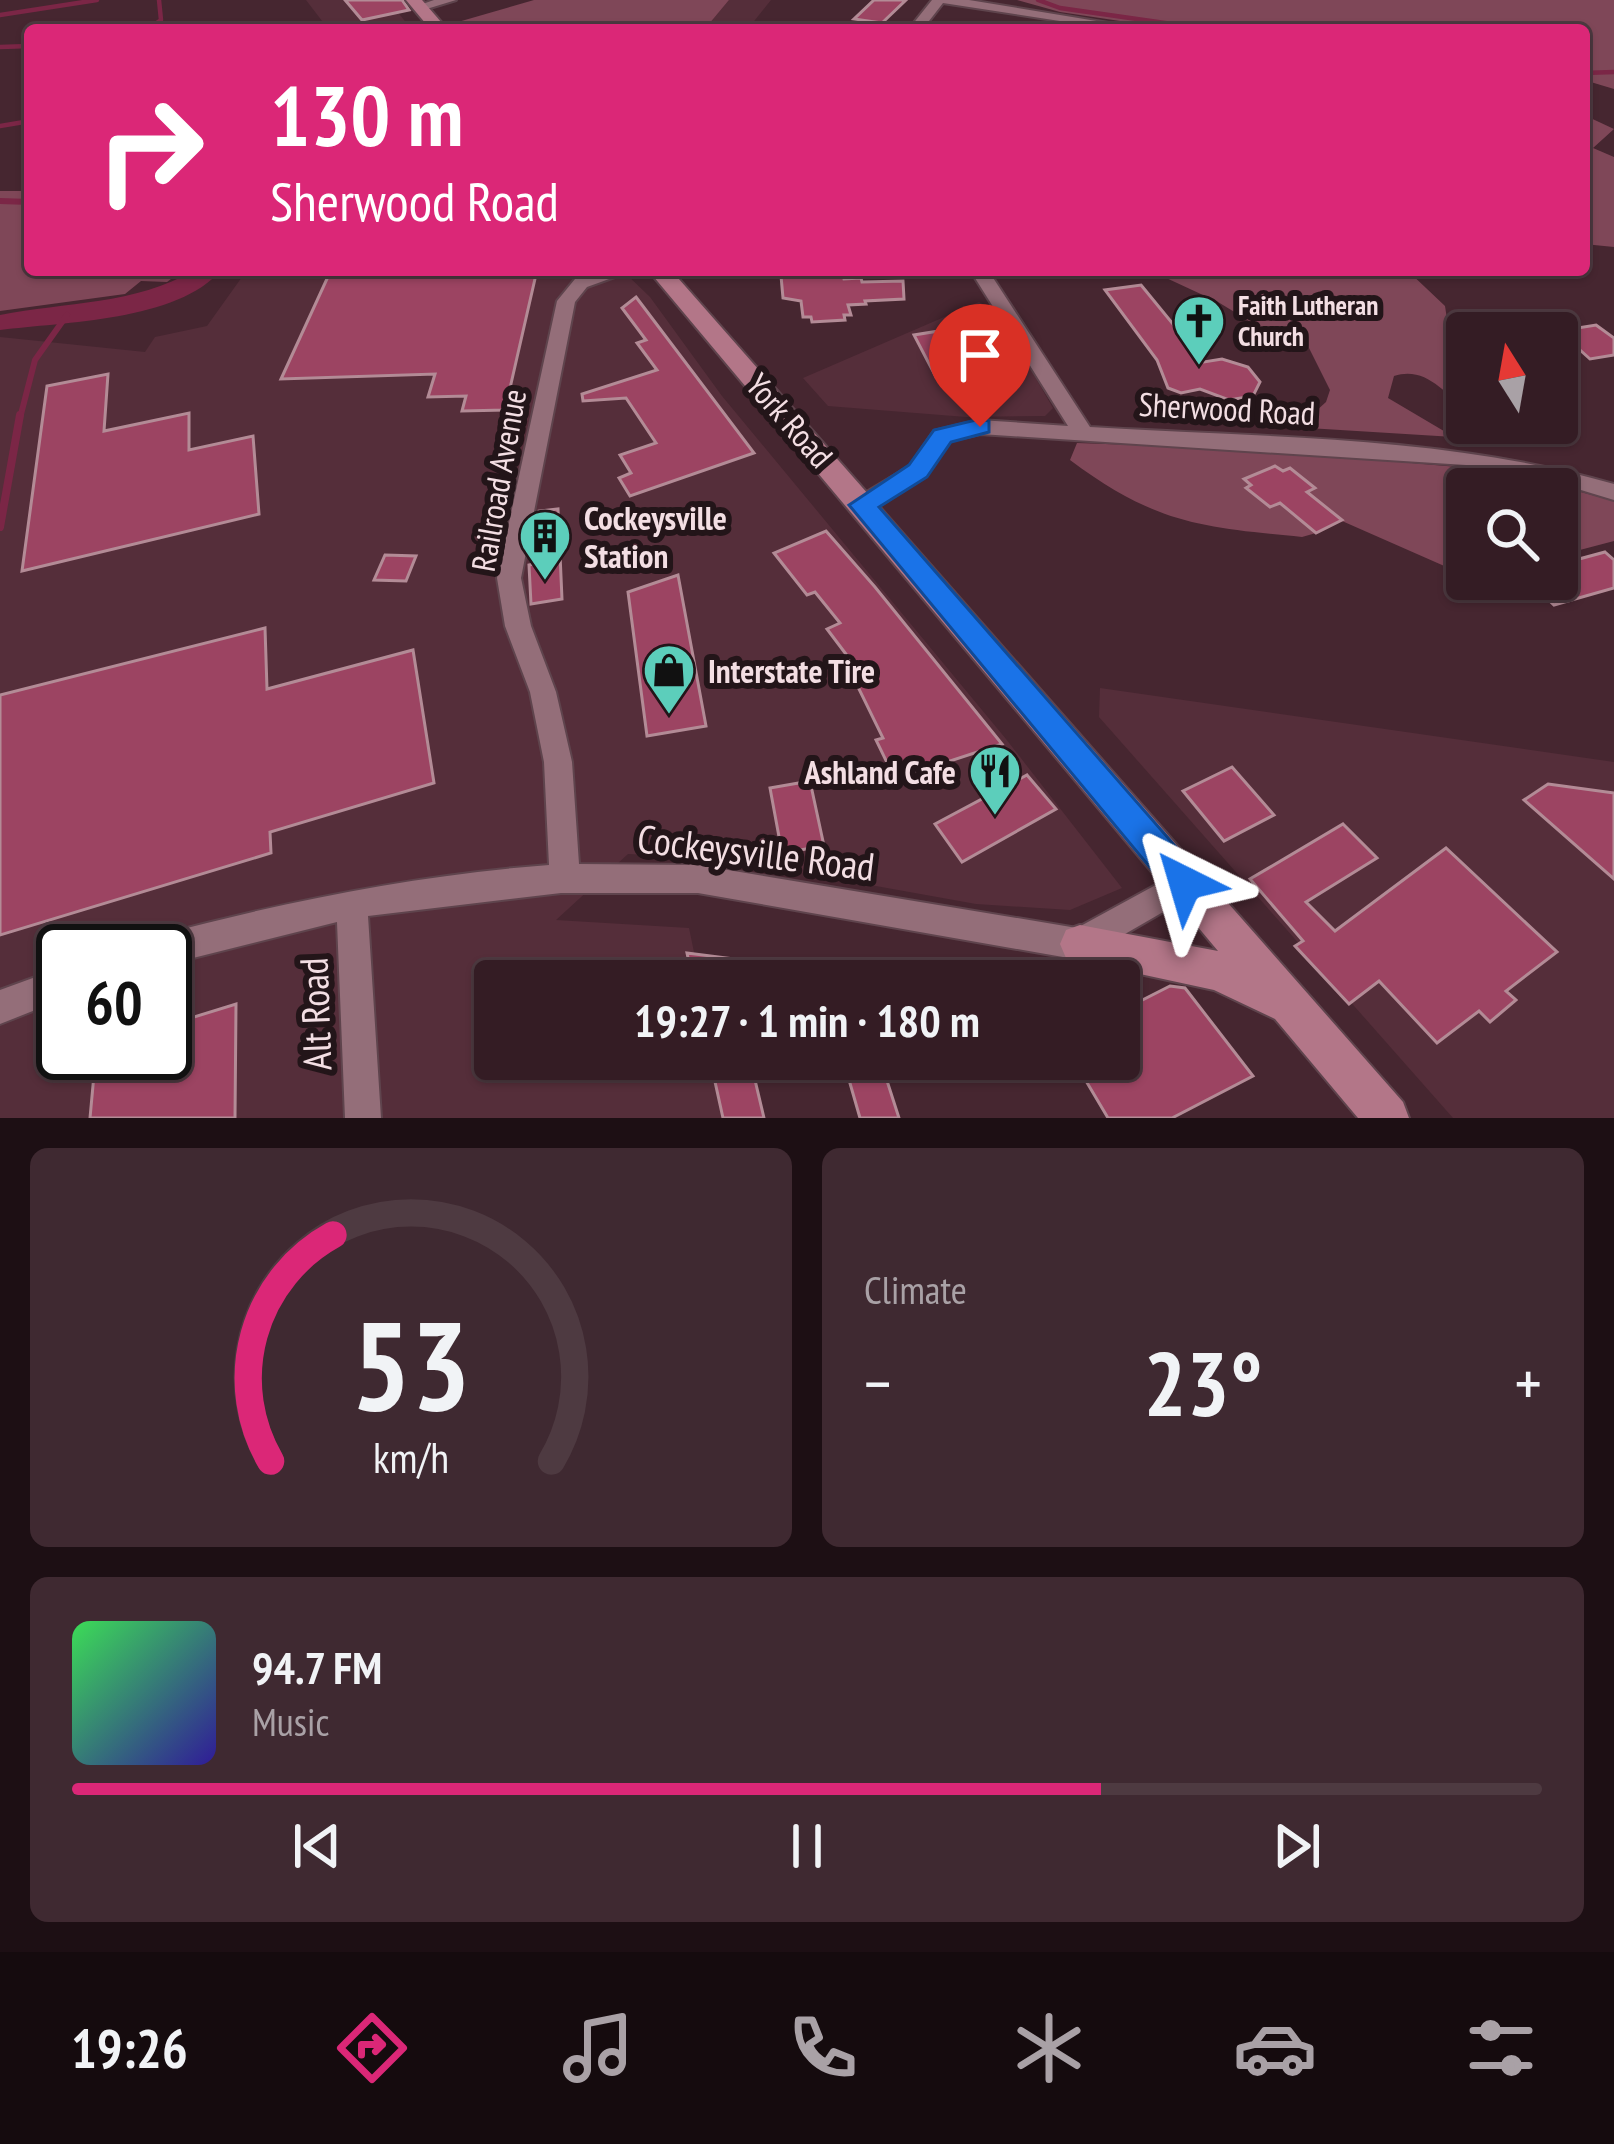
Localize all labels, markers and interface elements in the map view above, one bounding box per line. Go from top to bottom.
text: 130 m [270,60,463,169]
icon: right [72,72,228,228]
text: Sherwood Road [270,166,559,236]
place label: Faith Lutheran Church [1238,288,1378,353]
church icon: Faith Lutheran Church [1171,293,1227,367]
pin [929,304,1031,427]
north arrow [1446,312,1578,444]
map controls [1446,312,1578,600]
icon: arrive [947,322,1013,388]
street label: York Road [737,364,843,476]
street label: Sherwood Road [1138,382,1316,434]
street label: Railroad Avenue [461,386,535,574]
button: search [1446,468,1578,600]
place label: Cockeysville Station [584,496,727,577]
building icon: Cockeysville Station [517,508,573,582]
shop icon: Interstate Tire [641,642,697,716]
place label: Interstate Tire [708,649,875,692]
restaurant icon: Ashland Cafe [967,743,1023,817]
place label: Ashland Cafe [803,750,956,793]
street label: Cockeysville Road [635,812,877,892]
position arrow [1122,820,1248,946]
speed limit sign: 60 [36,924,192,1080]
street label: Alt Road [288,957,342,1071]
text: 19:27 · 1 min · 180 m [634,991,980,1049]
text: Climate [864,1264,967,1315]
text: 53 [351,1283,471,1444]
text: 23° [1144,1324,1262,1441]
text: − [864,1340,891,1425]
text: + [1515,1340,1542,1425]
text: km/h [373,1428,449,1484]
text: 94.7 FM [252,1638,382,1696]
text: Music [252,1696,329,1747]
icon: previous [284,1813,350,1879]
icon: pause [774,1813,840,1879]
icon: next [1264,1813,1330,1879]
icon: directions [330,2006,414,2090]
icon: music [556,2006,640,2090]
icon: phone [781,2006,865,2090]
icon: climate [1007,2006,1091,2090]
icon: car [1233,2006,1317,2090]
icon: filters [1459,2006,1543,2090]
text: 19:26 [71,2013,188,2083]

